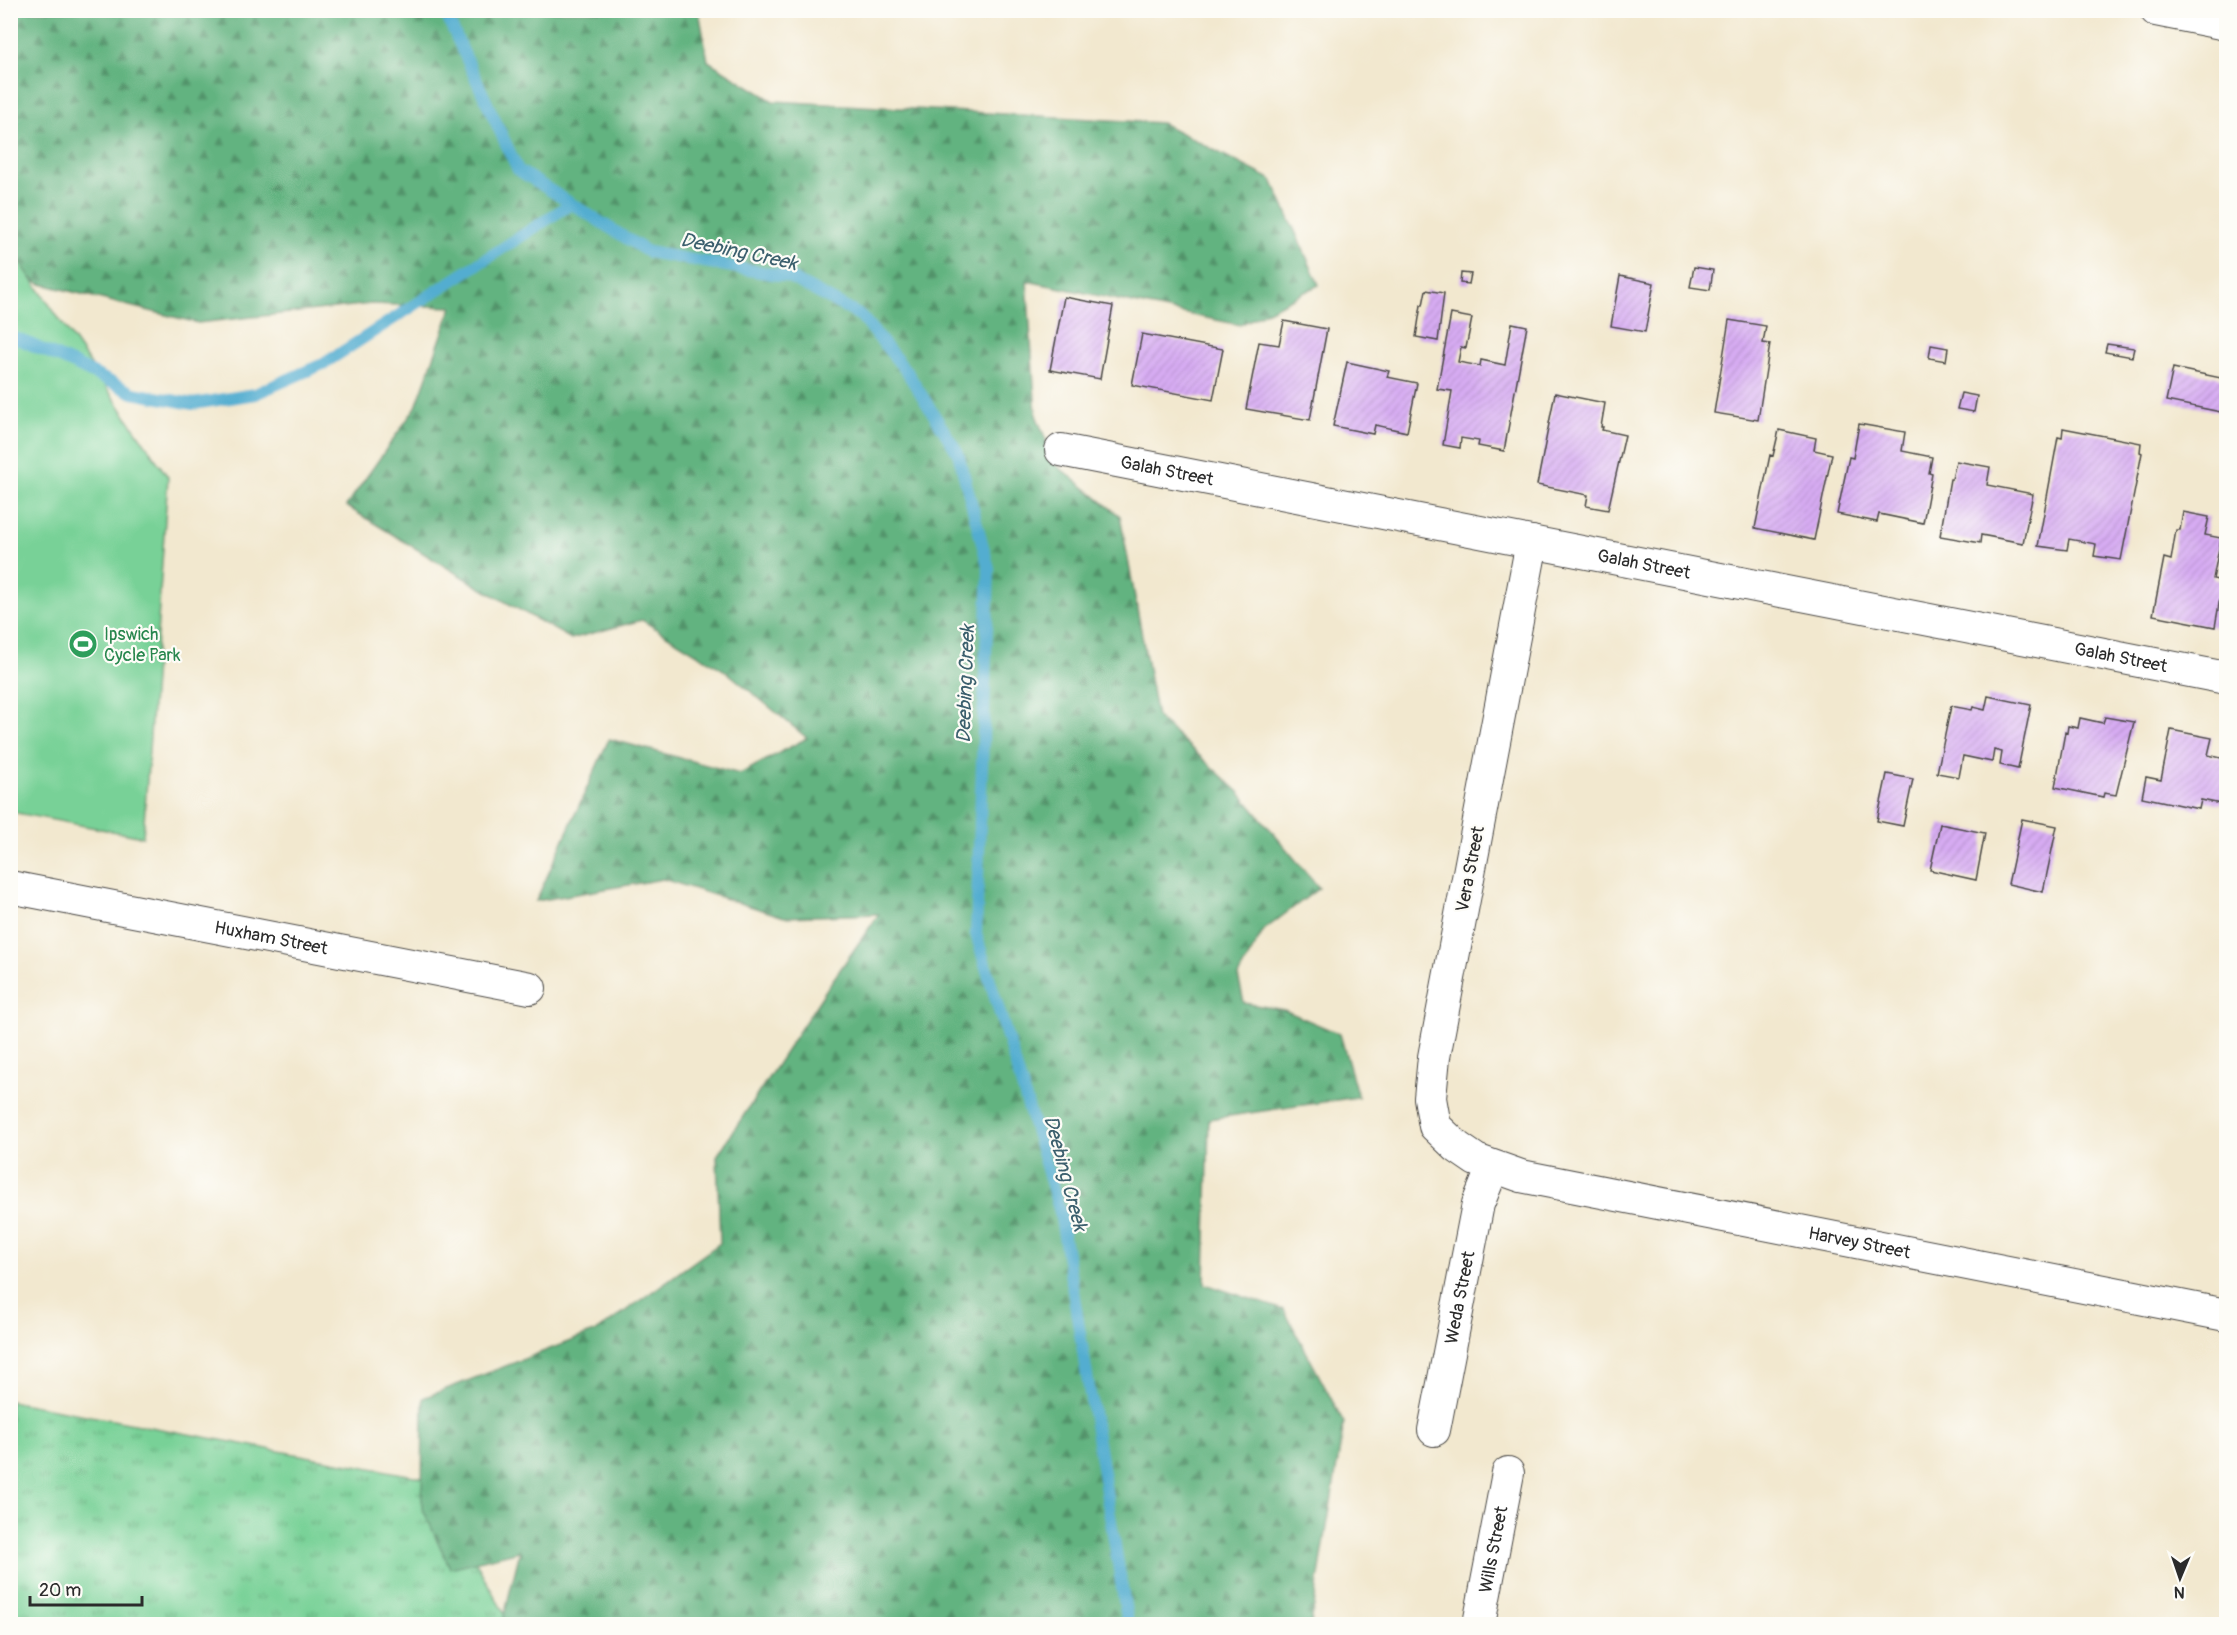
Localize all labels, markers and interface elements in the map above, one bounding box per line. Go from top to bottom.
water label: Deebing Creek [678,227,801,276]
street label: Galah Street [1118,451,1216,492]
street label: Galah Street [1595,544,1693,585]
place label: Ipswich Cycle Park [104,623,181,667]
water label: Deebing Creek [951,623,980,744]
sports icon: Ipswich Cycle Park [67,628,99,660]
street label: Galah Street [2072,638,2170,678]
street label: Vera Street [1451,823,1490,914]
street label: Huxham Street [212,916,330,961]
water label: Deebing Creek [1038,1113,1093,1235]
street label: Harvey Street [1806,1222,1913,1265]
street label: Weda Street [1440,1248,1481,1346]
street label: Wills Street [1474,1503,1514,1595]
north arrow [2150,1548,2210,1608]
scale bar [30,1569,142,1607]
text: 20 m [39,1579,81,1602]
text: N [2174,1582,2185,1602]

